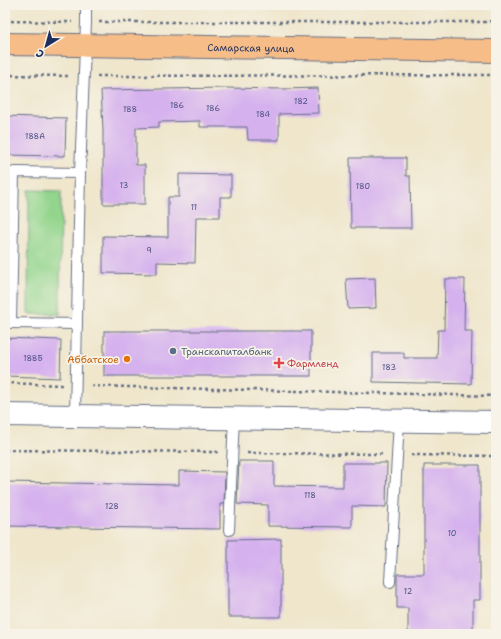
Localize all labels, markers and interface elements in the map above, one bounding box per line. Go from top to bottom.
north arrow [26,26,66,66]
street label: Самарская улица [207,41,296,55]
text: С [33,45,47,62]
house number: 182 [294,96,308,107]
house number: 186 [170,100,184,111]
house number: 186 [206,103,220,114]
house number: 188 [123,104,137,115]
house number: 184 [256,109,270,120]
house number: 188А [25,131,45,142]
house number: 13 [120,180,128,191]
house number: 180 [356,181,370,192]
house number: 11 [191,202,197,213]
house number: 9 [146,245,152,256]
place label: Транскапиталбанк [181,345,273,358]
marker: Транскапиталбанк [168,346,178,356]
house number: 188Б [23,353,43,364]
place label: Аббатское [67,353,119,366]
marker: Аббатское [122,354,132,364]
place label: Фармленд [287,357,339,370]
marker: Фармленд [274,358,284,368]
house number: 183 [382,362,396,373]
house number: 118 [304,490,316,501]
house number: 128 [105,501,119,512]
house number: 10 [448,528,456,539]
house number: 12 [404,586,413,597]

